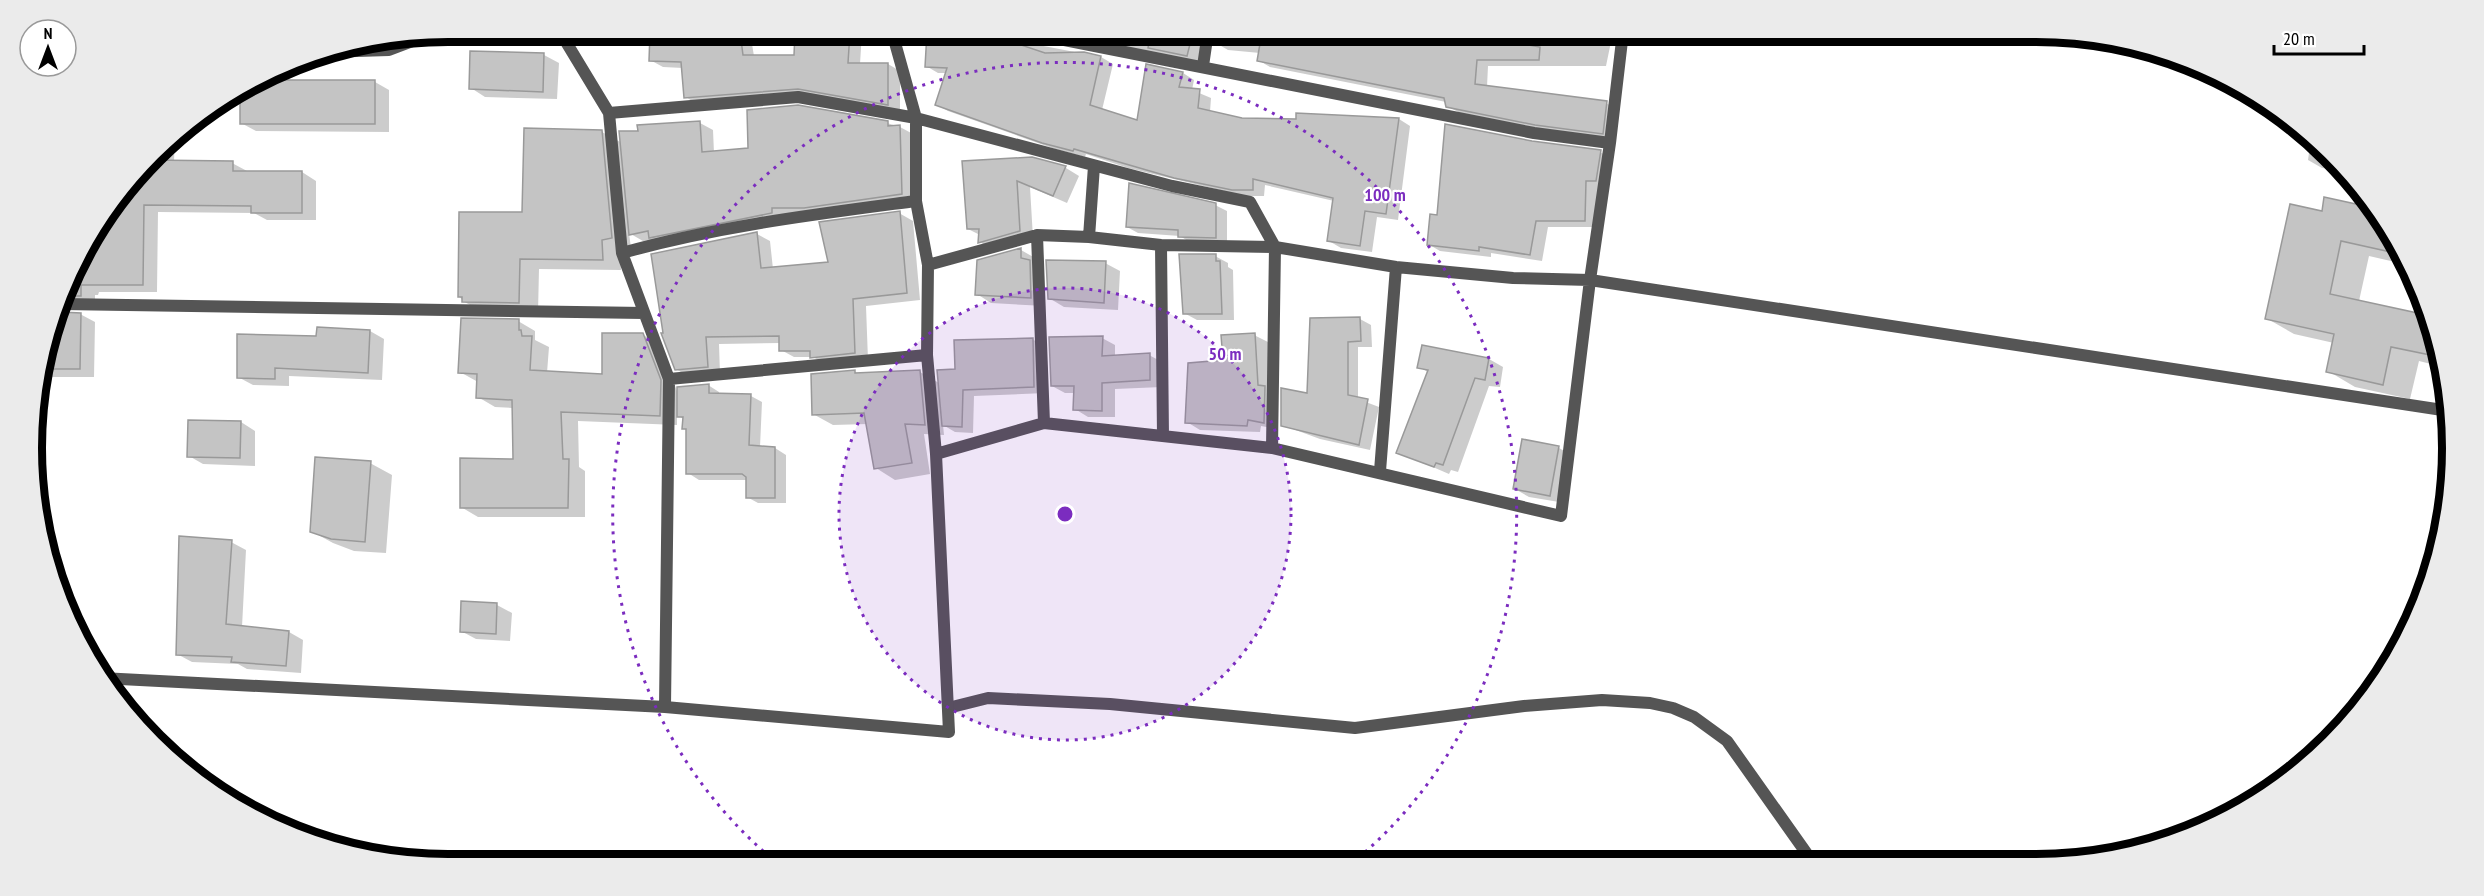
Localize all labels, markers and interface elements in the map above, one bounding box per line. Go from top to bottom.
north arrow [18,18,78,78]
scale bar [2274,18,2364,56]
text: N [44,23,52,43]
text: 20 m [2283,27,2315,50]
text: 100 m [1364,183,1406,206]
text: 50 m [1209,342,1241,365]
centre of rings [1055,504,1075,524]

